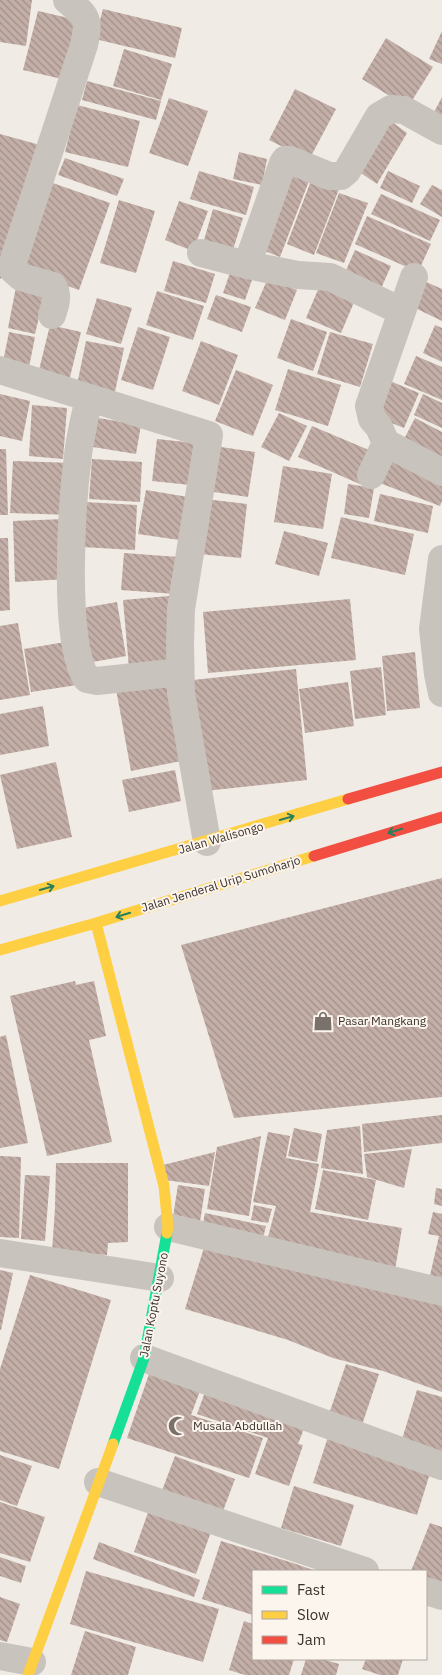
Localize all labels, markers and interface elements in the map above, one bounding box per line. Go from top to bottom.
one-way arrow [279,813,295,823]
street label: Jalan Walisongo [177,818,265,857]
one-way arrow [388,827,404,837]
street label: Jalan Jenderal Urip Sumoharjo [140,852,302,915]
one-way arrow [38,882,54,892]
one-way arrow [115,910,131,920]
shop icon: Pasar Mangkang [312,1010,334,1032]
place label: Pasar Mangkang [338,1013,427,1028]
street label: Jalan Koptu Suyono [136,1251,171,1359]
mosque icon: Musala Abdullah [167,1415,189,1437]
place label: Musala Abdullah [193,1418,282,1433]
legend [252,1570,427,1660]
text: Fast [297,1580,325,1599]
text: Slow [297,1605,330,1624]
text: Jam [297,1630,326,1649]

